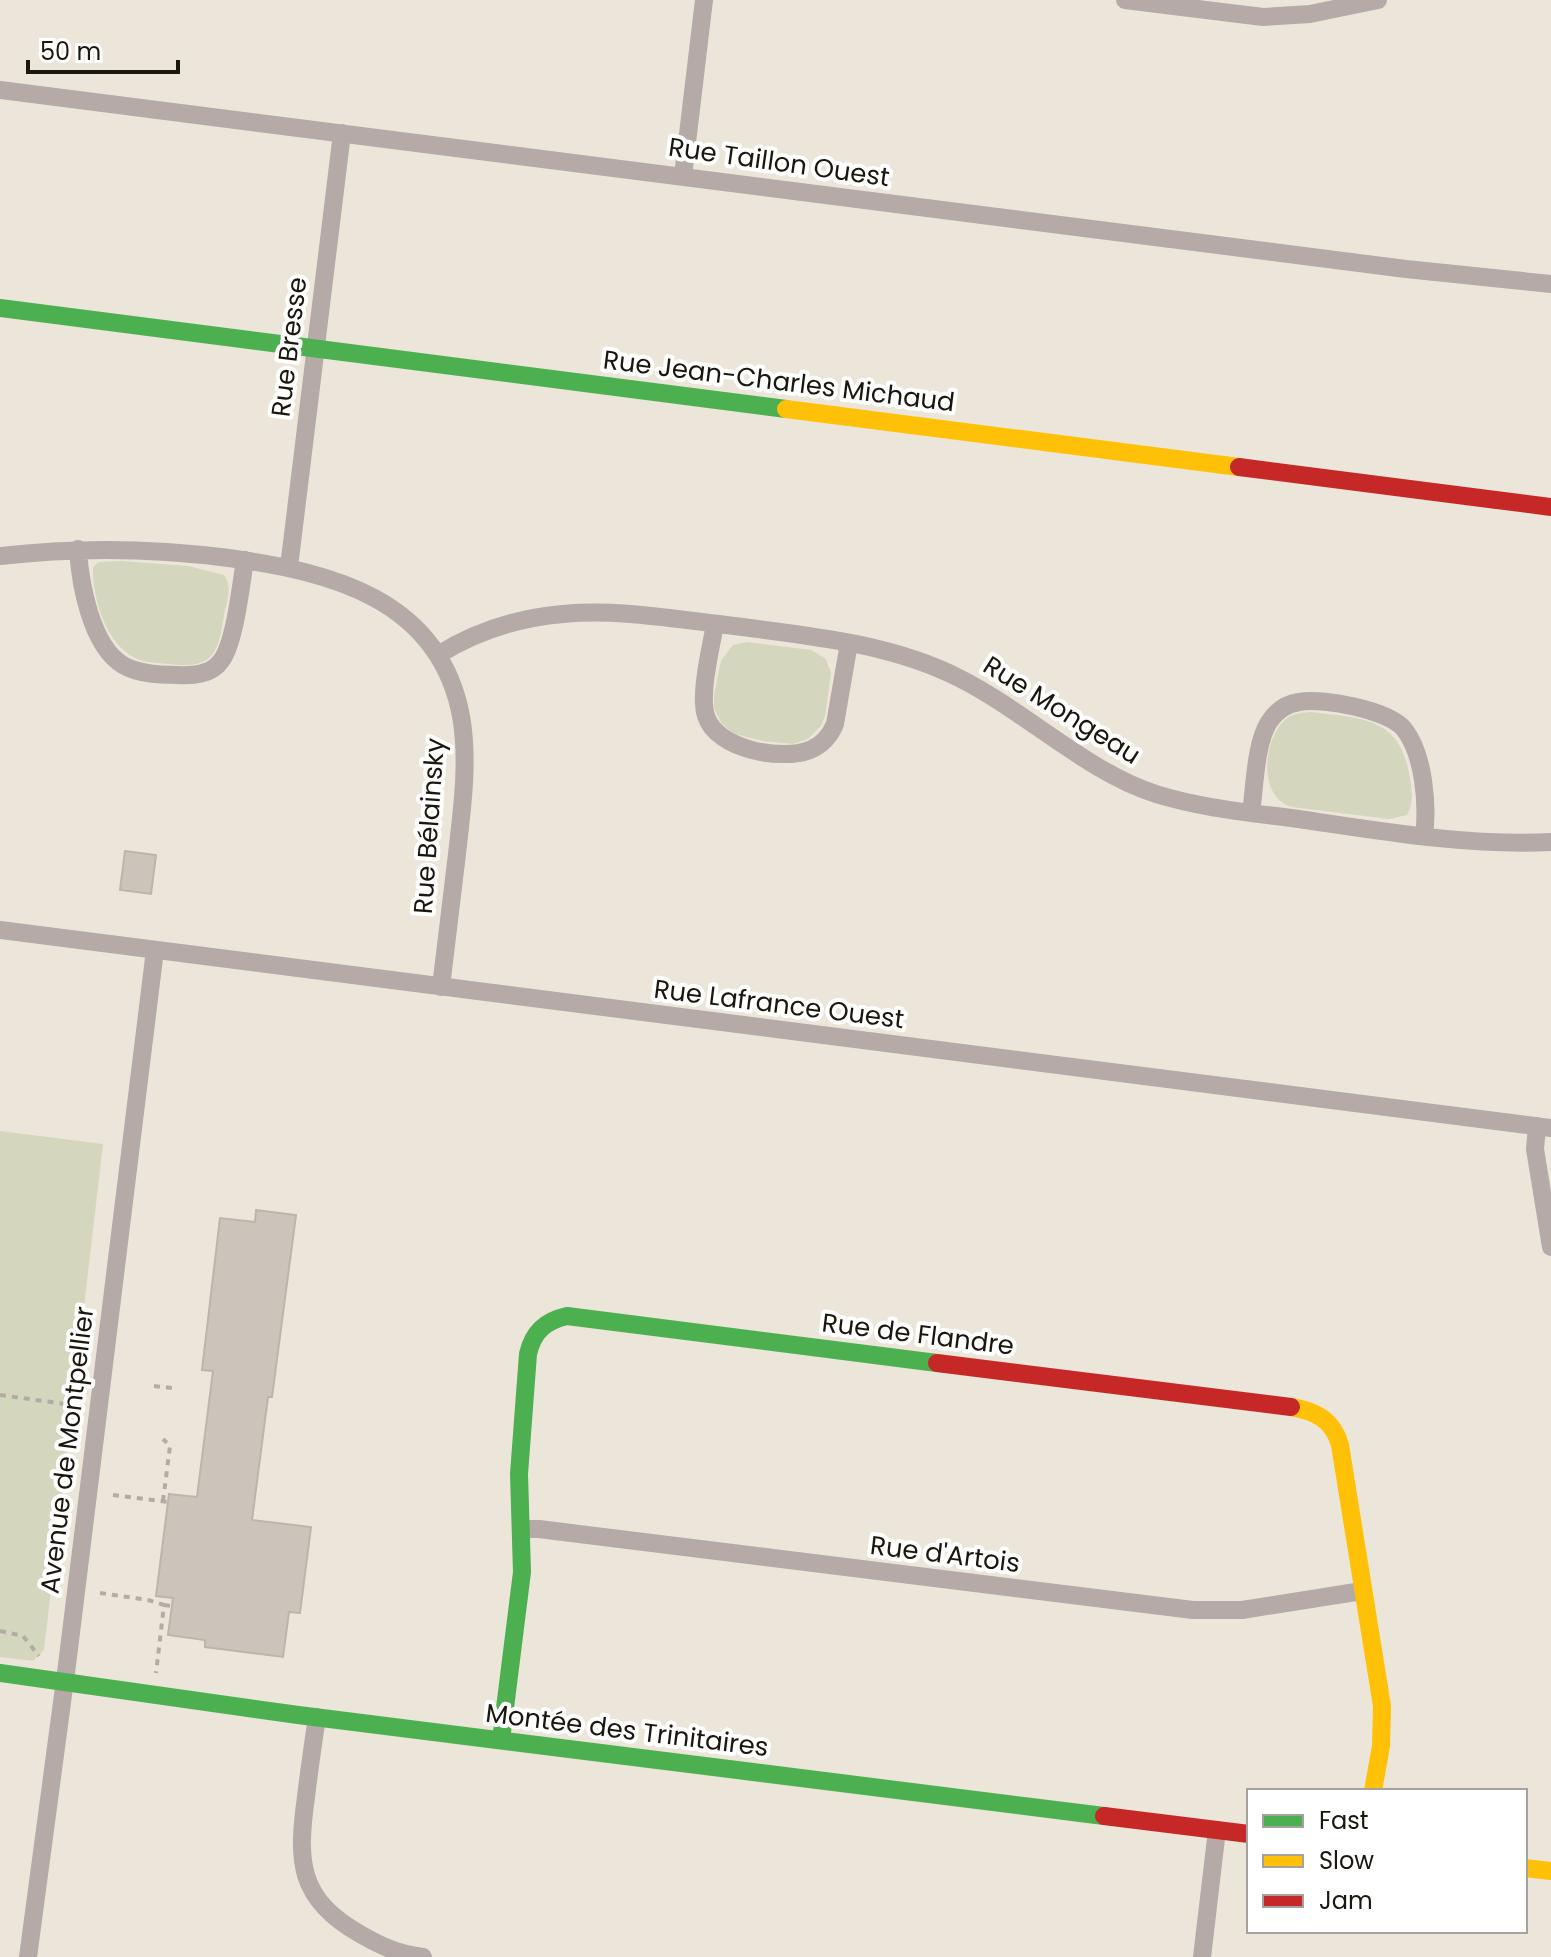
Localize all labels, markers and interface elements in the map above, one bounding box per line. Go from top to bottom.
scale bar [28,24,178,74]
text: 50 m [40,35,101,68]
street label: Rue Taillon Ouest [666,129,892,195]
street label: Rue Bresse [263,275,315,419]
street label: Rue Jean-Charles Michaud [601,342,957,420]
street label: Rue Mongeau [977,647,1147,773]
street label: Rue Bélainsky [405,737,453,915]
street label: Rue Lafrance Ouest [652,971,906,1037]
street label: Avenue de Montpellier [32,1304,102,1596]
street label: Rue de Flandre [820,1304,1016,1364]
street label: Rue d'Artois [868,1527,1022,1581]
street label: Montée des Trinitaires [484,1695,770,1765]
legend [1247,1789,1527,1933]
text: Fast [1319,1804,1369,1837]
text: Slow [1319,1844,1374,1877]
text: Jam [1319,1884,1373,1917]

